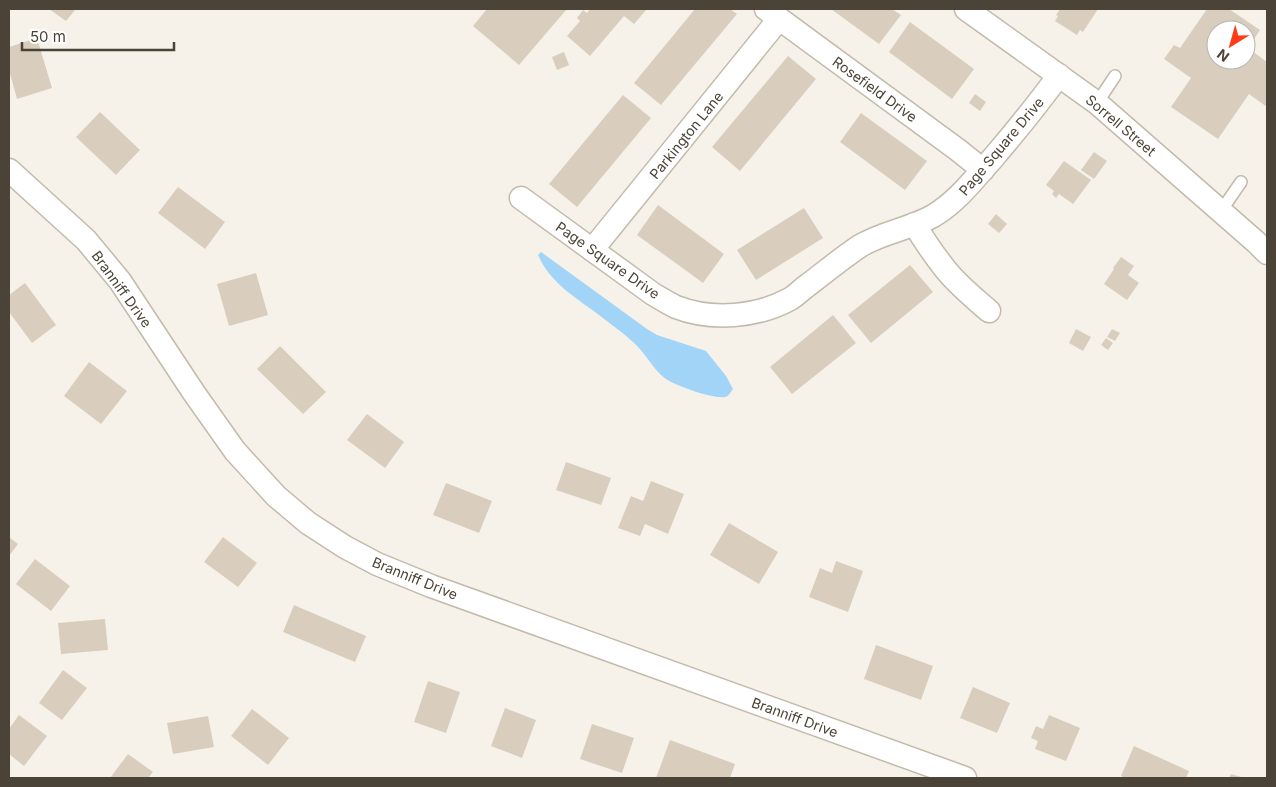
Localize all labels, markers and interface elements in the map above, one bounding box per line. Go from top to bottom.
scale bar [22,20,175,52]
north arrow [1206,20,1256,70]
text: 50 m [30,27,66,46]
text: N [1213,46,1232,66]
street label: Rosefield Drive [829,53,921,125]
street label: Parkington Lane [646,88,726,182]
street label: Sorrell Street [1082,91,1160,160]
street label: Page Square Drive [955,93,1047,199]
street label: Page Square Drive [553,218,663,302]
street label: Branniff Drive [88,247,156,331]
street label: Branniff Drive [370,553,460,603]
street label: Branniff Drive [749,693,841,741]

